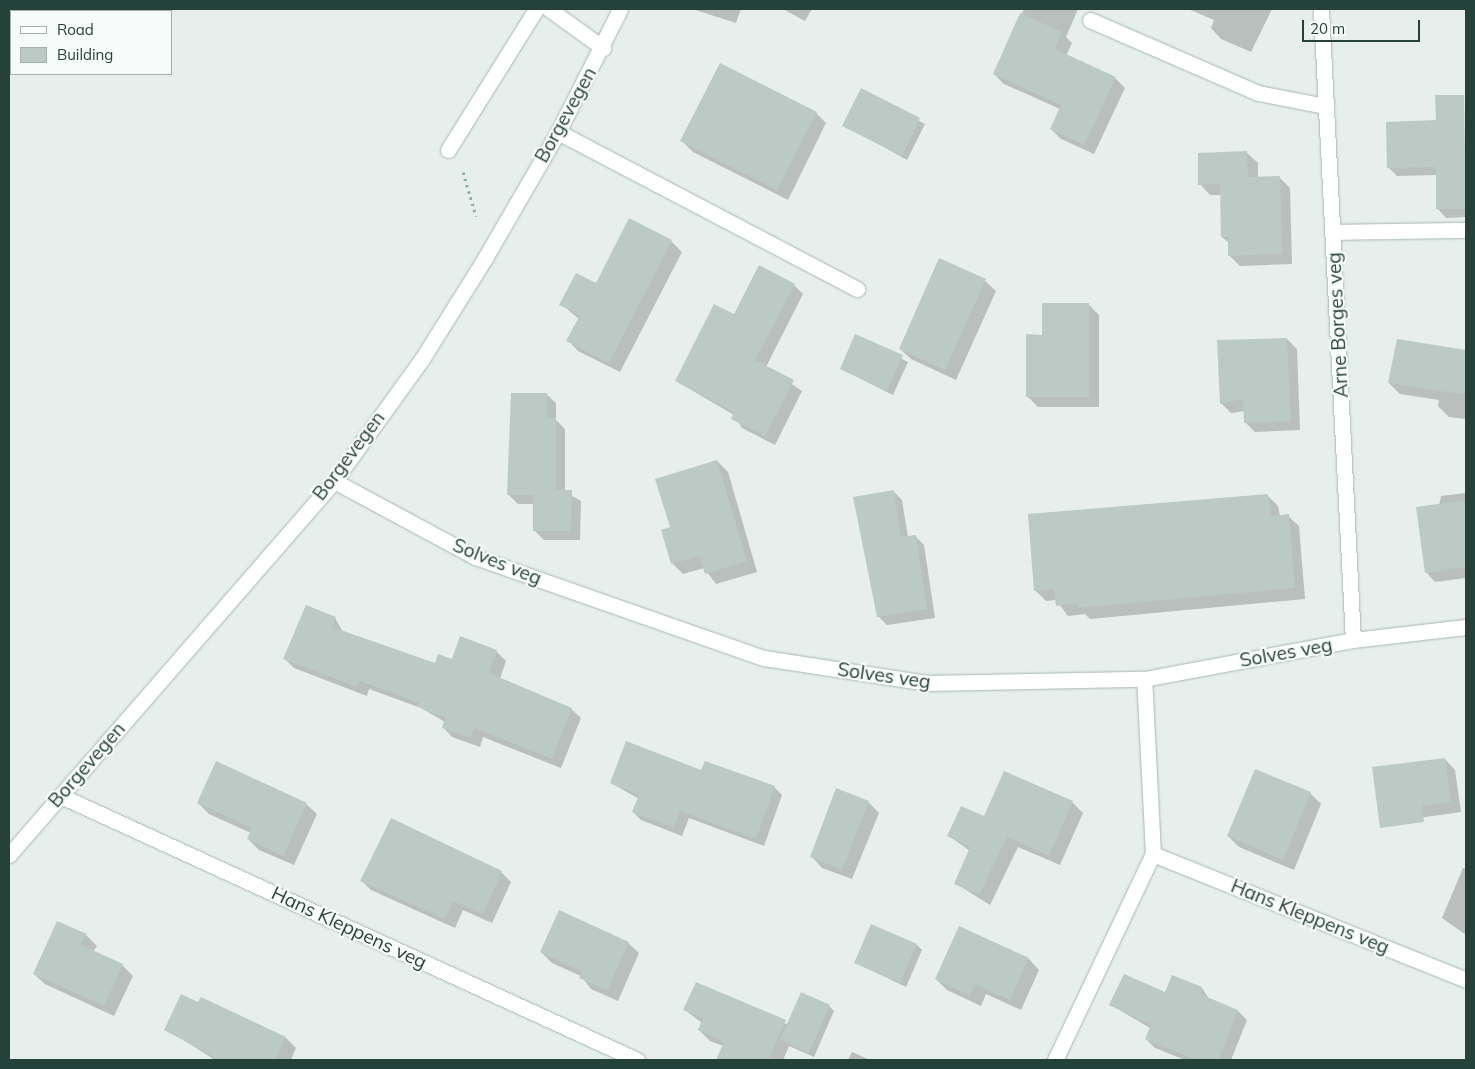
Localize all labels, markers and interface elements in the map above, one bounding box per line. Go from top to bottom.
legend [10,10,172,75]
scale bar [1305,10,1422,42]
text: 20 m [1310,19,1345,38]
text: Road [57,20,94,39]
text: Building [57,45,113,64]
street label: Borgevegen [530,63,602,167]
street label: Arne Borges veg [1323,252,1353,398]
street label: Borgevegen [308,407,390,505]
street label: Solves veg [449,534,545,590]
street label: Solves veg [1238,634,1334,672]
street label: Solves veg [836,658,932,694]
street label: Borgevegen [44,718,130,812]
street label: Hans Kleppens veg [1227,875,1393,959]
street label: Hans Kleppens veg [268,882,430,974]

